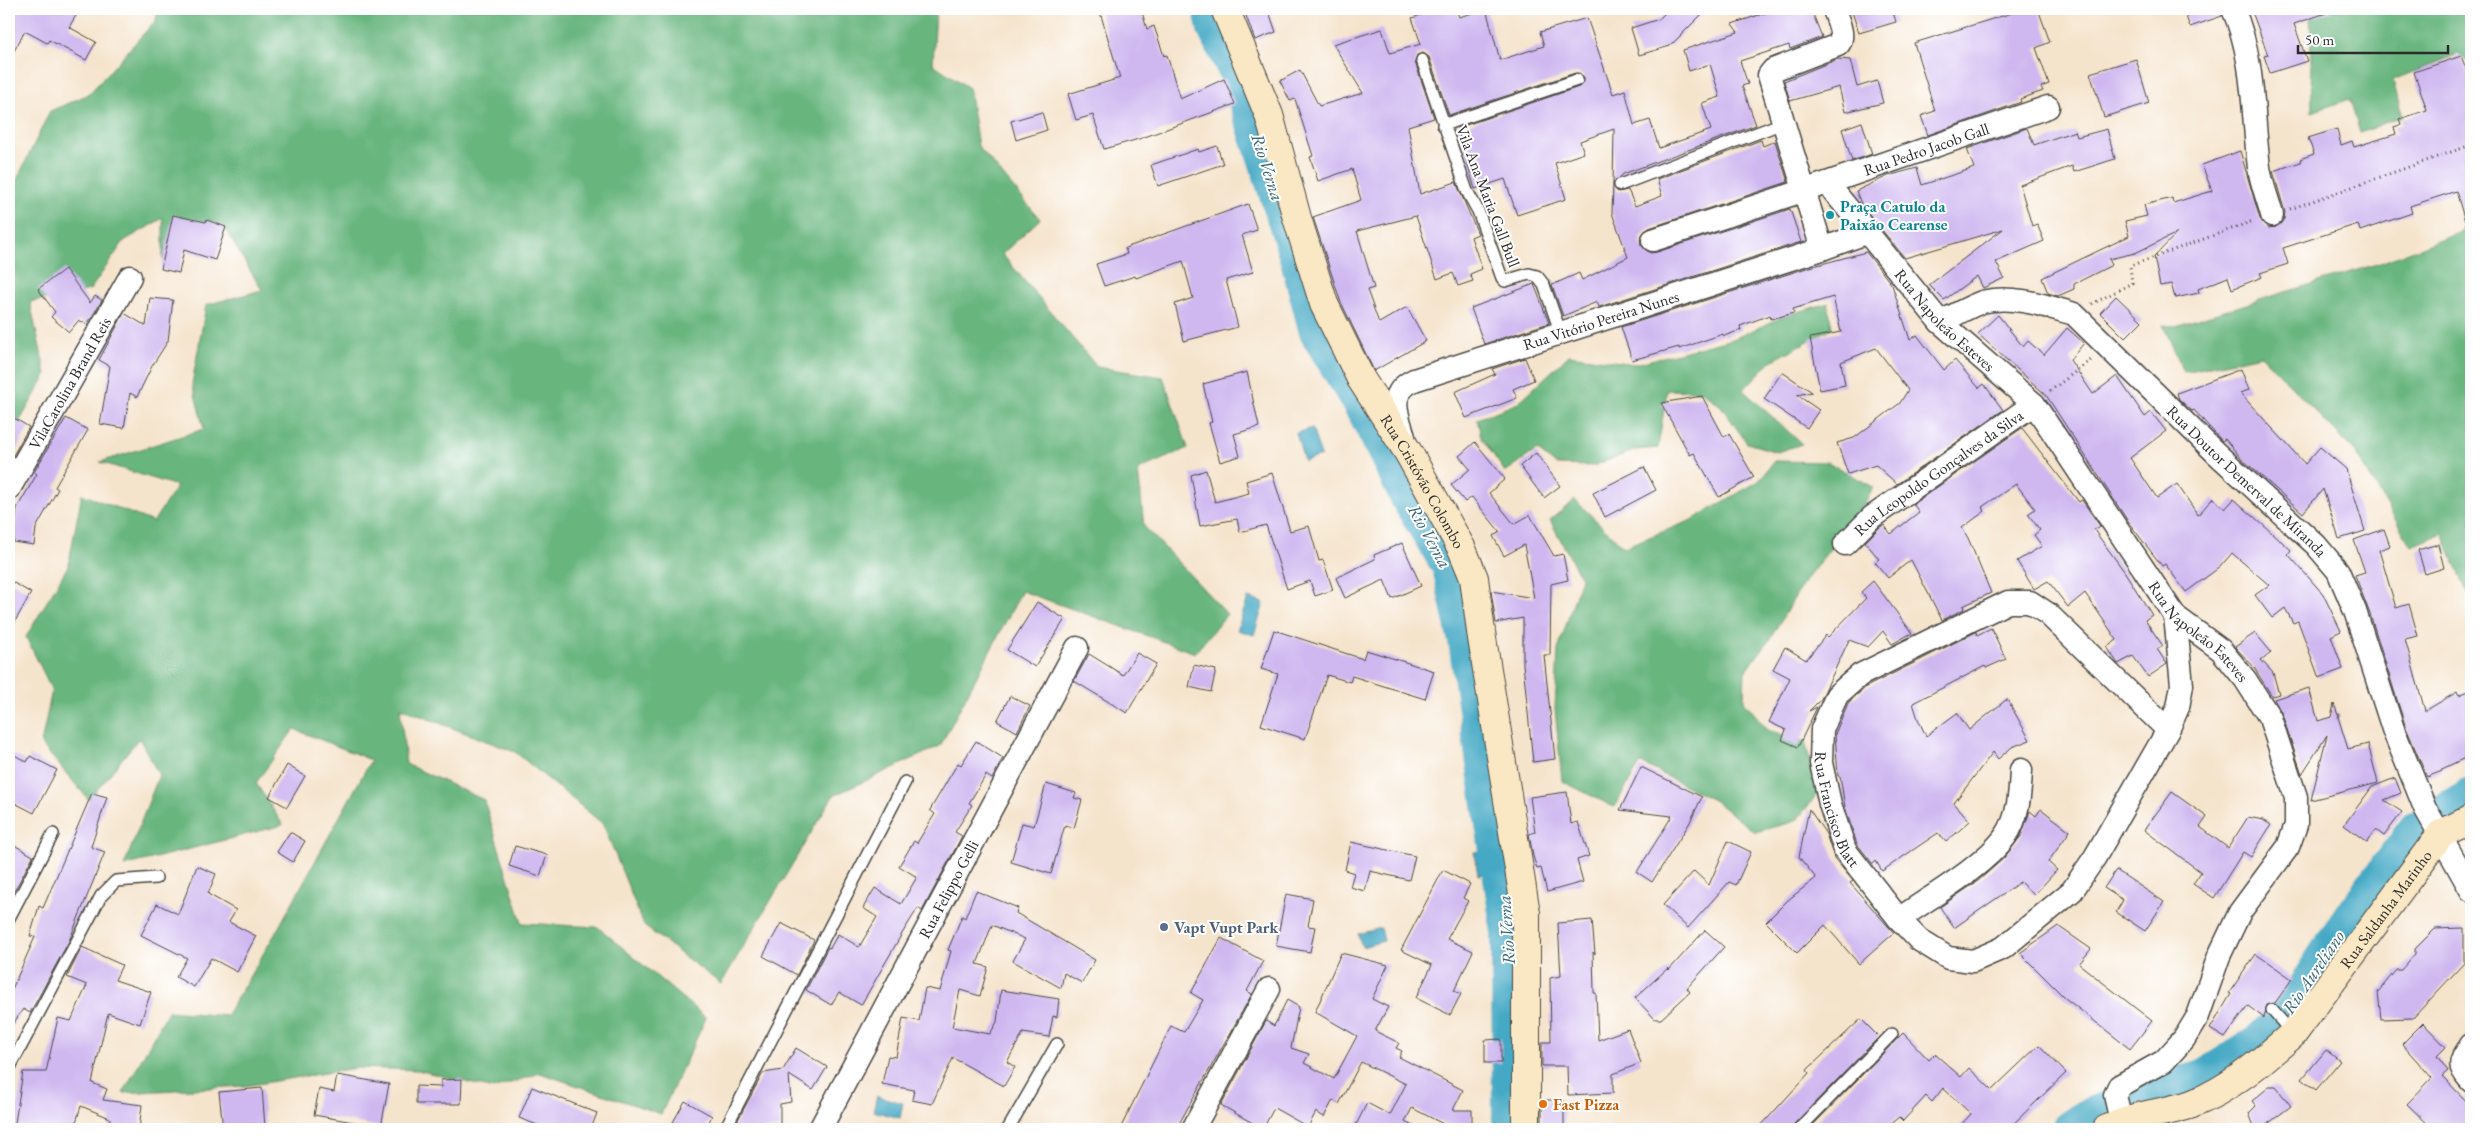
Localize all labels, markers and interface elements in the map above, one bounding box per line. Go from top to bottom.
scale bar [2298,22,2448,54]
text: 50 m [2305,30,2334,49]
street label: Rua Pedro Jacob Gall [1861,118,1992,180]
street label: Vila Ana Maria Gall Bull [1451,122,1525,270]
water label: Rio Verna [1246,130,1290,204]
place label: Praça Catulo da Paixão Cearense [1840,196,1948,235]
marker: Praça Catulo da Paixão Cearense [1824,209,1836,221]
street label: Rua Napoleão Esteves [1890,264,1999,376]
street label: Rua Vitório Pereira Nunes [1520,285,1682,355]
street label: VilaCarolina Brand Reis [23,313,116,453]
street label: Rua Doutor Demerval de Miranda [2163,400,2332,562]
street label: Rua Leopoldo Gonçalves da Silva [1849,404,2028,540]
street label: Rua Cristóvão Colombo [1376,410,1470,552]
water label: Rio Verna [1403,500,1457,572]
street label: Rua Napoleão Esteves [2144,577,2253,686]
street label: Rua Francisco Blatt [1810,751,1865,871]
street label: Rua Felippo Gelli [913,836,983,942]
street label: Rua Saldanha Marinho [2335,845,2436,972]
water label: Rio Verna [1492,895,1520,965]
place label: Vapt Vupt Park [1174,917,1278,938]
marker: Vapt Vupt Park [1158,921,1170,933]
water label: Rio Aureliano [2277,926,2350,1018]
place label: Fast Pizza [1553,1094,1620,1115]
marker: Fast Pizza [1537,1098,1549,1110]

